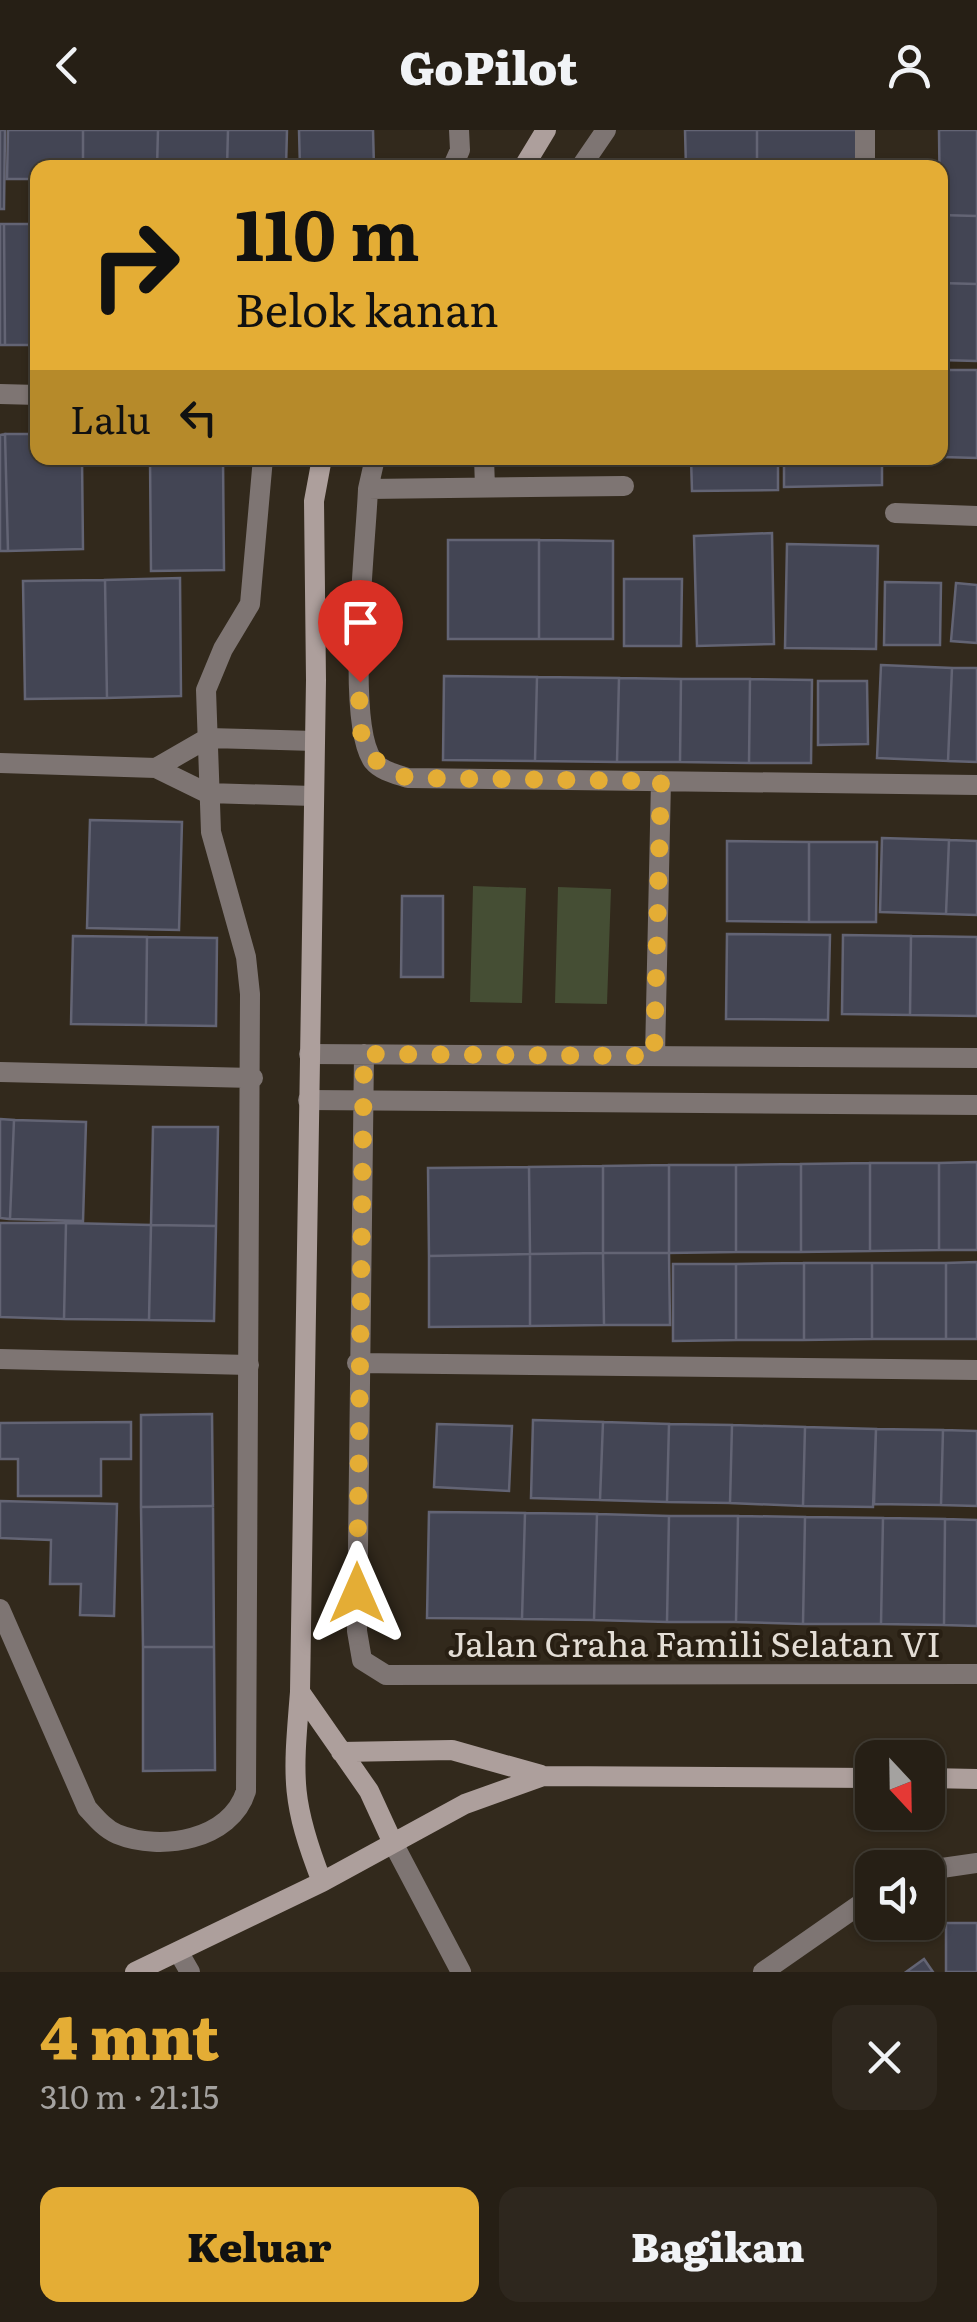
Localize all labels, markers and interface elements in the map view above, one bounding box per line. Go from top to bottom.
text: GoPilot [399,32,578,99]
icon: back [40,38,95,93]
icon: person [882,38,937,93]
text: 110 m [235,179,420,283]
icon: right [70,200,200,330]
text: Belok kanan [235,274,499,341]
text: Lalu [70,389,151,446]
icon: left [171,390,226,445]
pin [318,580,403,683]
icon: arrive [333,595,388,650]
position arrow [305,1541,409,1645]
street label: Jalan Graha Famili Selatan VI [447,1616,941,1668]
north arrow [855,1740,945,1830]
map controls [855,1740,945,1940]
button: sound [855,1850,945,1940]
text: 4 mnt [40,1989,219,2078]
button: close [832,2005,937,2110]
text: 310 m · 21:15 [40,2071,219,2119]
button: Keluar [40,2187,479,2302]
button: Bagikan [499,2187,937,2302]

